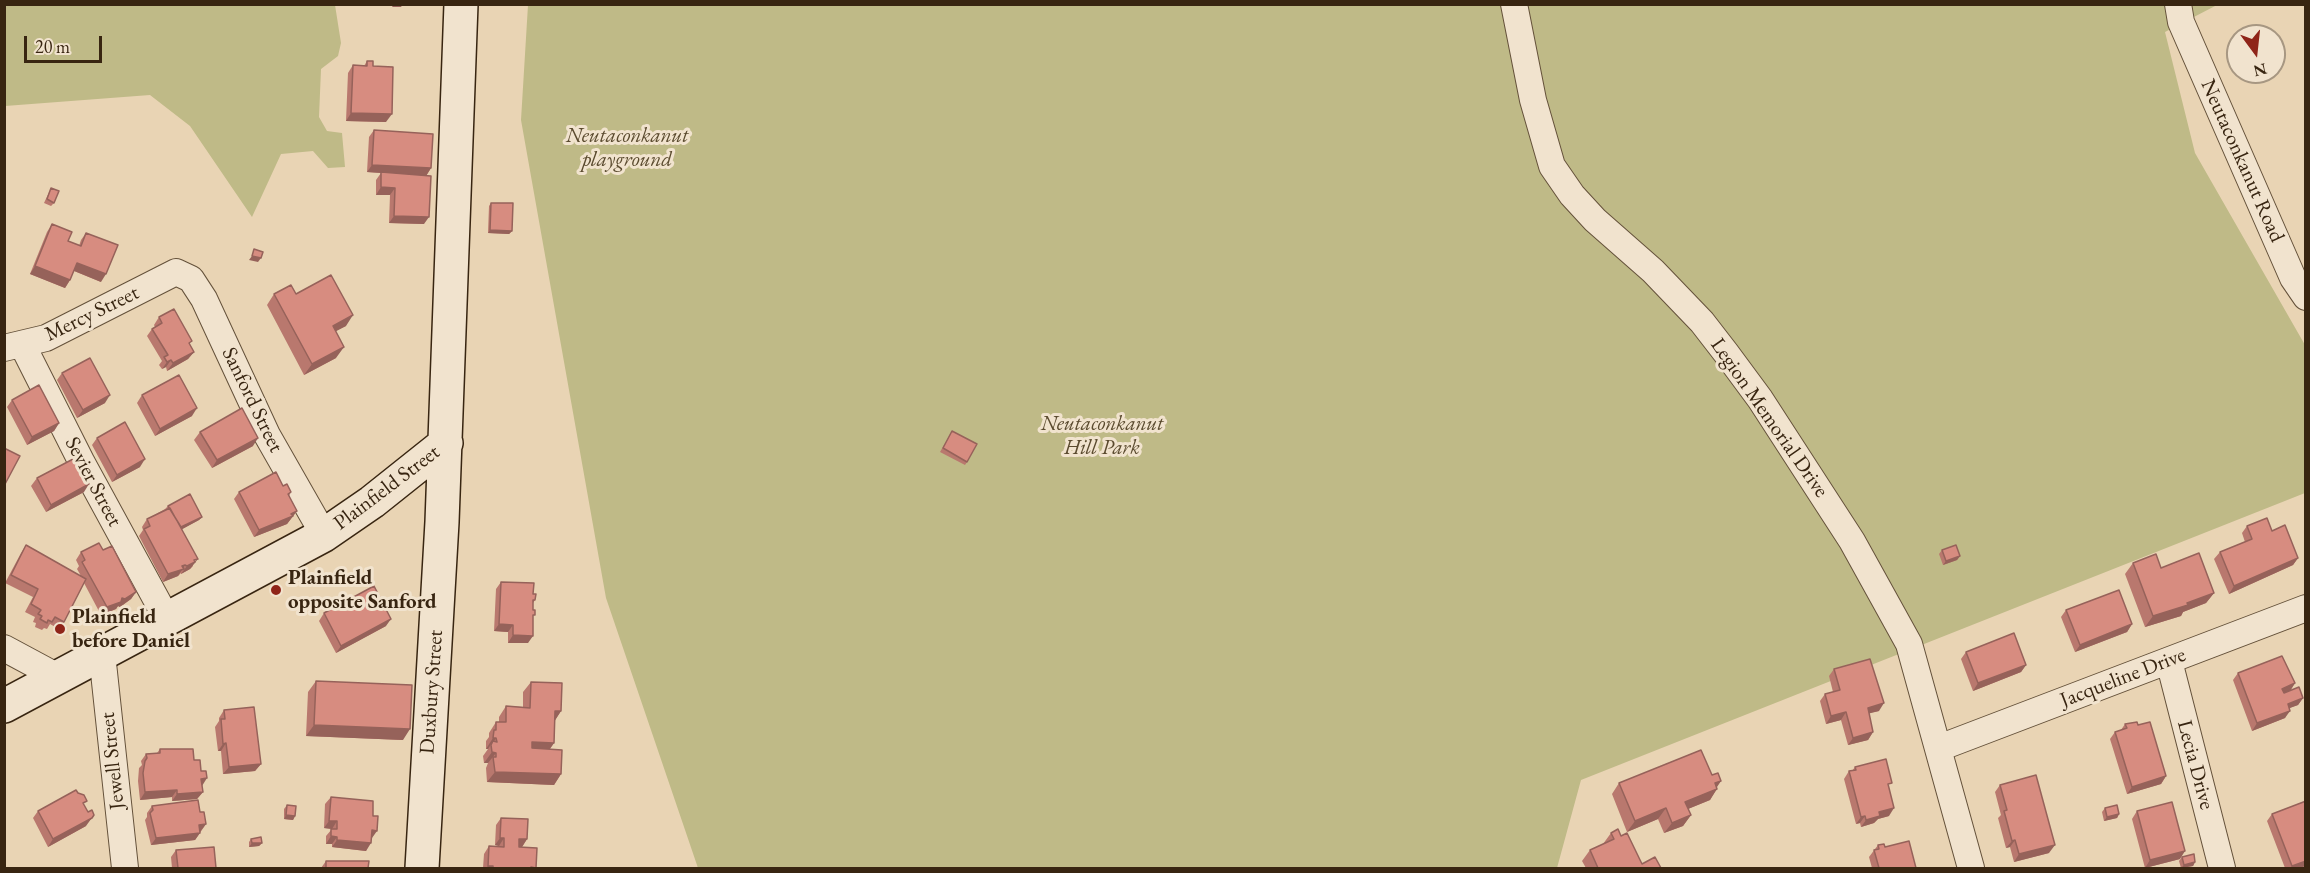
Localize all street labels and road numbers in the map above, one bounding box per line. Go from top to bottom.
street label: Neutaconkanut Road [2195,76,2289,246]
street label: Mercy Street [41,280,143,348]
street label: Legion Memorial Drive [1705,334,1833,502]
street label: Sanford Street [216,343,288,457]
street label: Sevier Street [59,433,127,531]
street label: Plainfield Street [329,440,445,536]
street label: Duxbury Street [415,629,449,755]
street label: Jacqueline Drive [2057,643,2189,713]
street label: Jewell Street [95,711,131,811]
street label: Lecia Drive [2171,718,2219,812]

